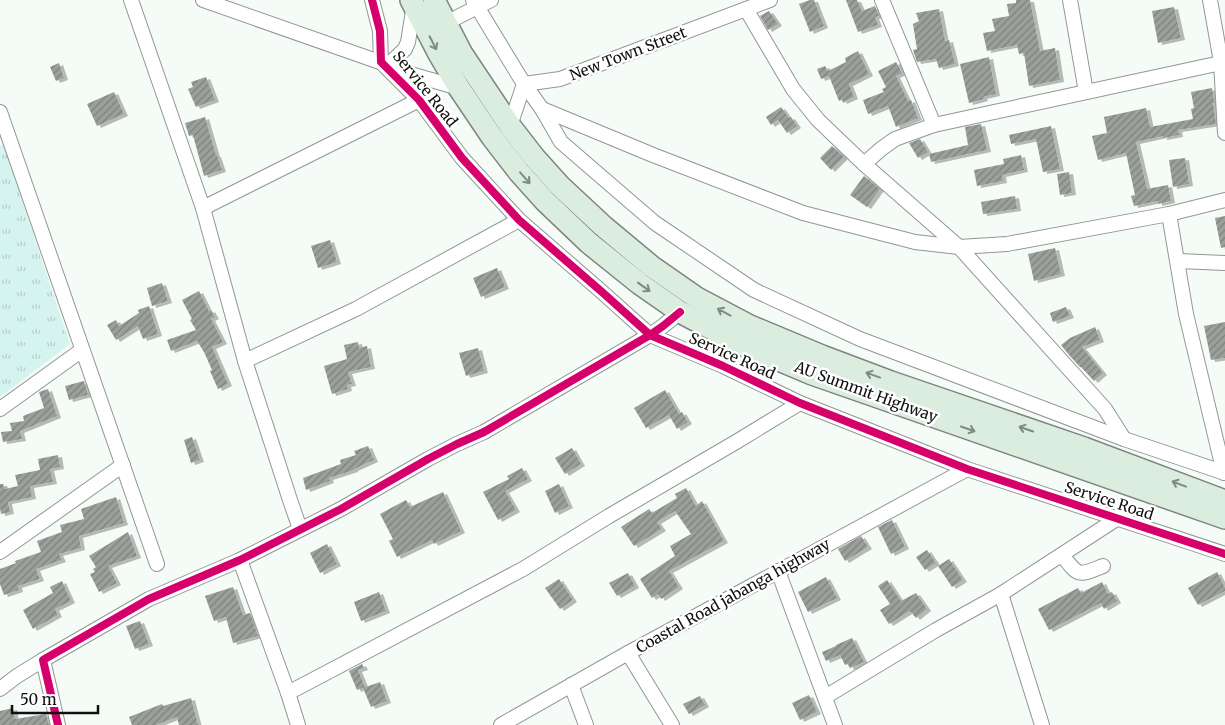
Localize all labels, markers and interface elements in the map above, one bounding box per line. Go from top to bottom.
street label: New Town Street [567,22,689,85]
one-way arrow [428,36,438,51]
street label: Service Road [389,47,462,131]
one-way arrow [519,171,530,184]
one-way arrow [637,282,651,292]
one-way arrow [716,307,731,317]
street label: Service Road [686,328,778,383]
street label: AU Summit Highway [791,356,941,426]
one-way arrow [866,370,881,379]
one-way arrow [1019,424,1035,433]
one-way arrow [960,425,975,434]
street label: Service Road [1062,477,1156,524]
one-way arrow [1172,479,1187,488]
street label: Coastal Road jabanga highway [632,534,833,657]
scale bar [12,682,99,714]
text: 50 m [20,690,57,709]

